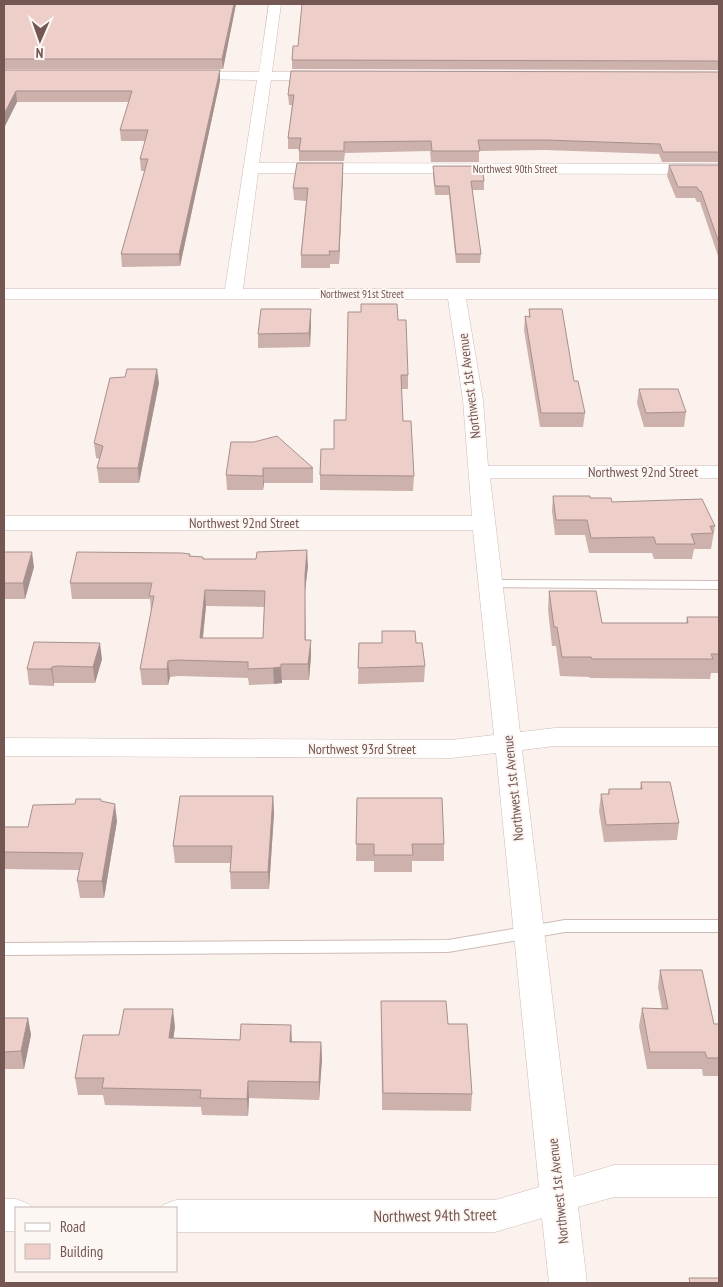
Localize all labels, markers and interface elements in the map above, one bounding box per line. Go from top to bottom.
north arrow [15,15,65,65]
text: N [35,44,44,62]
street label: Northwest 90th Street [473,162,557,176]
street label: Northwest 91st Street [320,287,404,301]
street label: Northwest 1st Avenue [454,332,484,440]
street label: Northwest 92nd Street [588,463,698,481]
street label: Northwest 92nd Street [189,514,299,532]
street label: Northwest 1st Avenue [498,734,527,842]
street label: Northwest 93rd Street [308,740,416,758]
street label: Northwest 1st Avenue [543,1137,572,1245]
street label: Northwest 94th Street [373,1204,497,1226]
legend [15,1207,178,1272]
text: Road [60,1217,86,1236]
text: Building [60,1242,103,1261]

